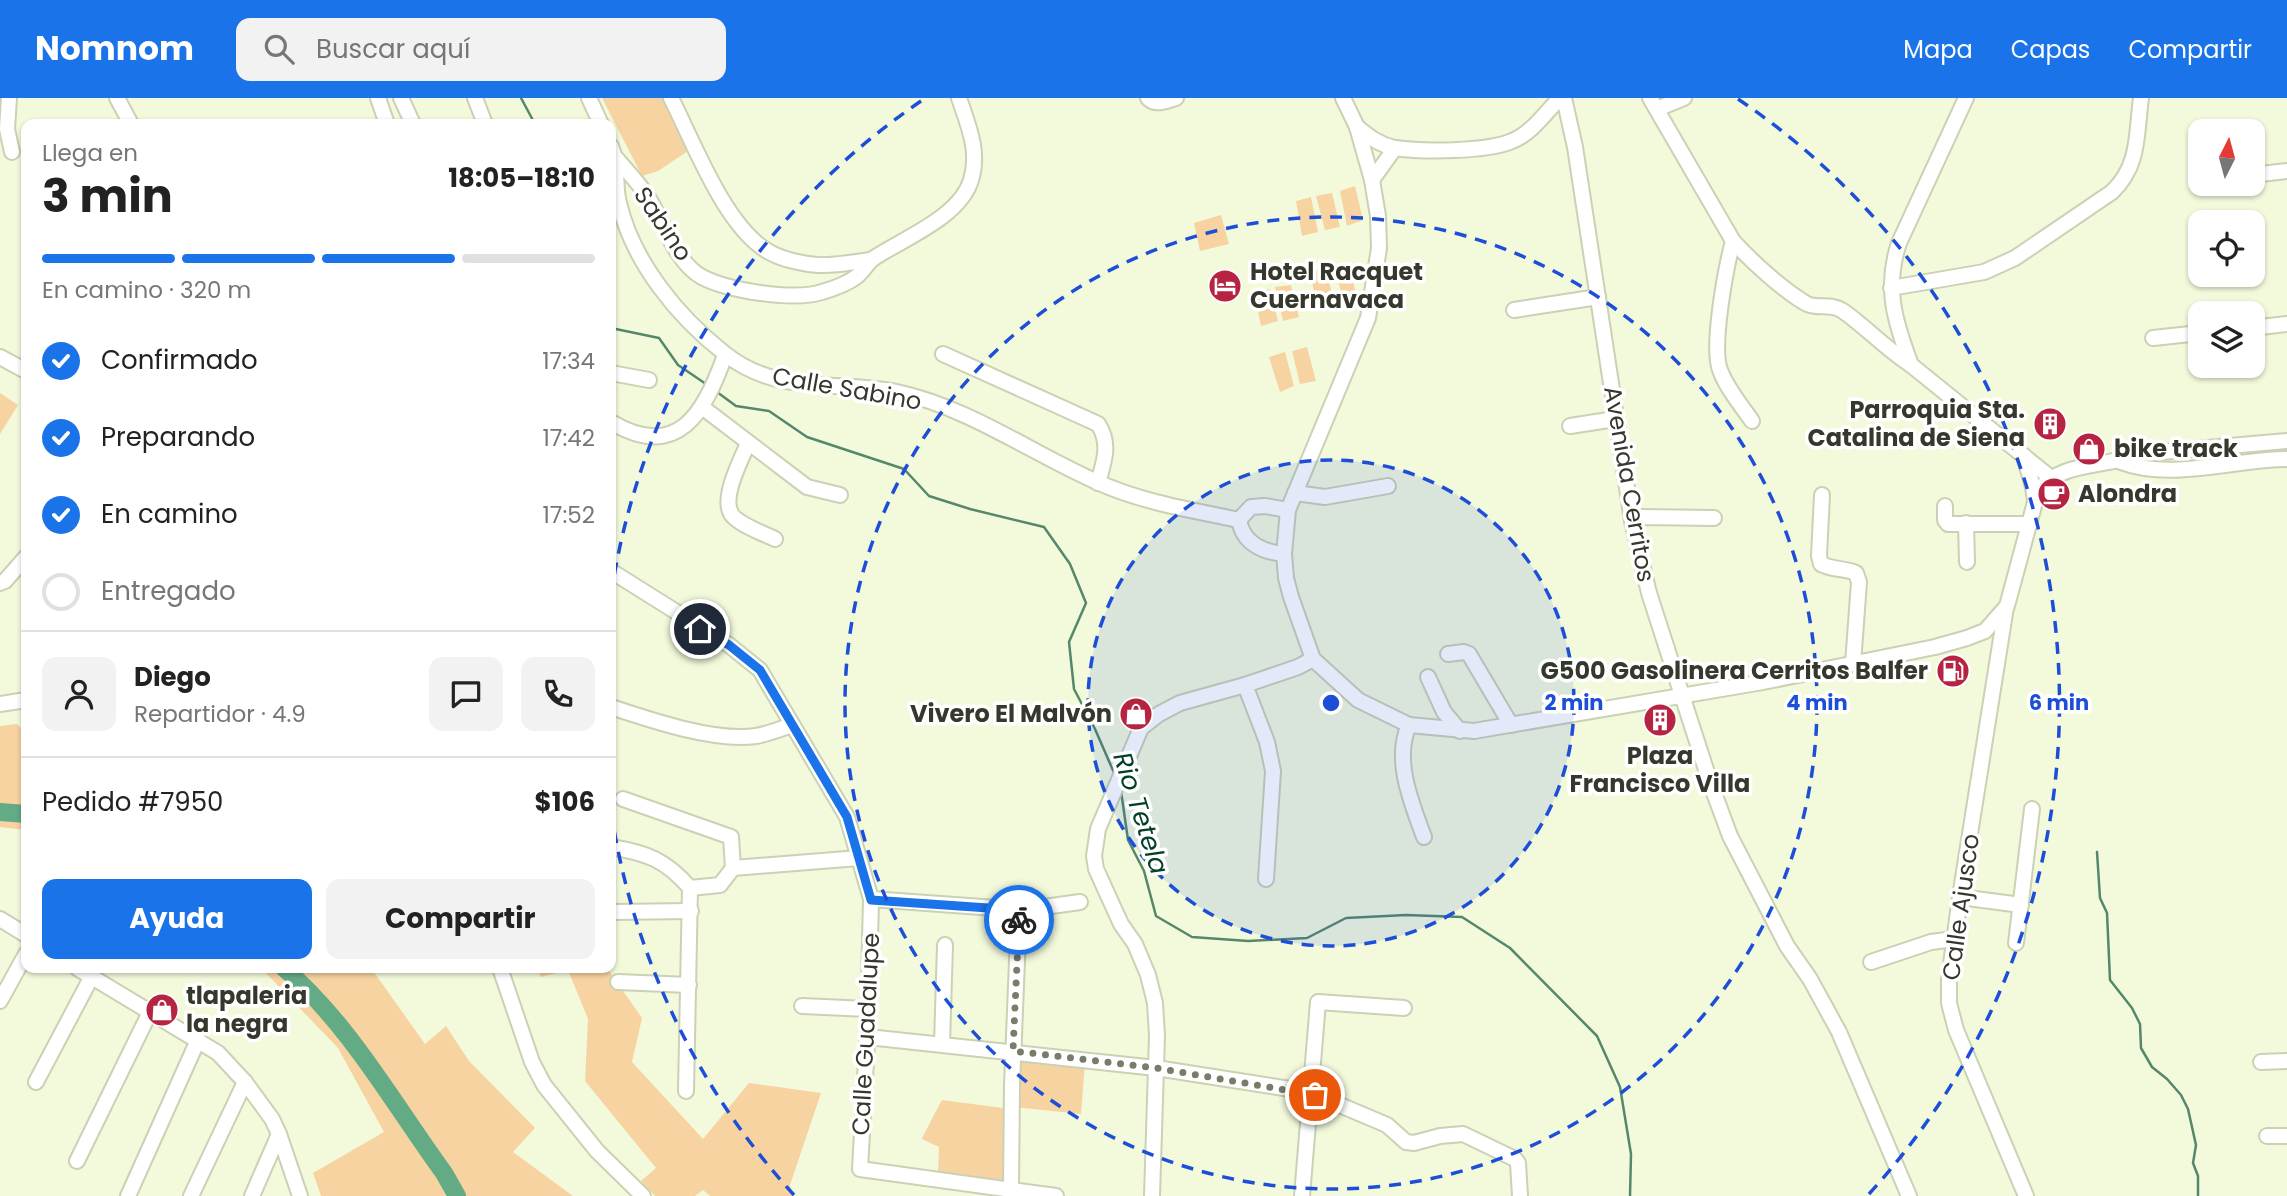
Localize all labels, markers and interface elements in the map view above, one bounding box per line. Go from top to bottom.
search box [236,18,726,81]
text: Nomnom [35,25,194,72]
icon: search [260,30,298,68]
text: Buscar aquí [316,31,470,67]
text: Mapa [1903,33,1973,66]
text: Capas [2011,33,2090,66]
text: Compartir [2128,33,2252,66]
north arrow [2188,119,2264,196]
map controls [2188,119,2265,378]
text: Llega en [42,137,138,169]
text: 18:05–18:10 [448,160,595,196]
text: 3 min [42,164,173,228]
street label: Sabino [626,180,700,267]
button: locate [2188,210,2265,287]
place label: Hotel Racquet Cuernavaca [1250,255,1423,316]
hotel icon: Hotel Racquet Cuernavaca [1206,267,1244,305]
text: En camino · 320 m [42,274,251,306]
button: layers [2188,301,2265,378]
icon: check [42,342,80,380]
text: Confirmado [101,342,258,378]
text: 17:34 [542,345,595,377]
street label: Calle Sabino [770,359,924,418]
street label: Avenida Cerritos [1596,383,1663,585]
place label: Parroquia Sta. Catalina de Siena [1807,393,2025,454]
building icon: Parroquia Sta. Catalina de Siena [2031,405,2069,443]
icon: check [42,419,80,457]
text: Preparando [101,419,255,455]
text: 17:42 [542,422,595,454]
shop icon: bike track [2070,430,2108,468]
place label: bike track [2114,432,2238,465]
cafe icon: Alondra [2035,475,2073,513]
place label: Alondra [2078,477,2177,510]
icon: check [42,496,80,534]
text: En camino [101,496,238,532]
text: 17:52 [543,499,595,531]
text: Entregado [101,573,236,609]
pin [670,599,730,659]
icon: home [681,610,719,648]
fuel station icon: G500 Gasolinera Cerritos Balfer [1934,652,1972,690]
place label: G500 Gasolinera Cerritos Balfer [1541,654,1928,687]
button: person [42,657,116,731]
button: chat [429,657,503,731]
button: phone [521,657,595,731]
text: Diego [134,659,211,695]
text: 2 min [1544,688,1604,717]
text: 4 min [1786,688,1848,717]
text: 6 min [2029,688,2089,717]
centre of rings [1319,691,1343,715]
shop icon: Vivero El Malvón [1117,695,1155,733]
place label: Vivero El Malvón [910,697,1112,730]
text: Repartidor · 4.9 [134,698,306,730]
building icon: Plaza Francisco Villa [1641,701,1679,739]
place label: Plaza Francisco Villa [1570,739,1750,800]
water label: Rio Tetela [1104,747,1178,879]
text: Pedido #7950 [42,784,223,820]
text: $106 [535,784,595,820]
street label: Calle Ajusco [1934,831,1987,982]
button: Ayuda [42,879,312,959]
button: Compartir [326,879,595,959]
courier [984,885,1054,955]
icon: bike [1000,901,1038,939]
street label: Calle Guadalupe [844,932,887,1136]
place label: tlapaleria la negra [186,979,307,1040]
shop icon: tlapaleria la negra [143,991,181,1029]
pin [1285,1065,1345,1125]
icon: bag [1296,1076,1334,1114]

